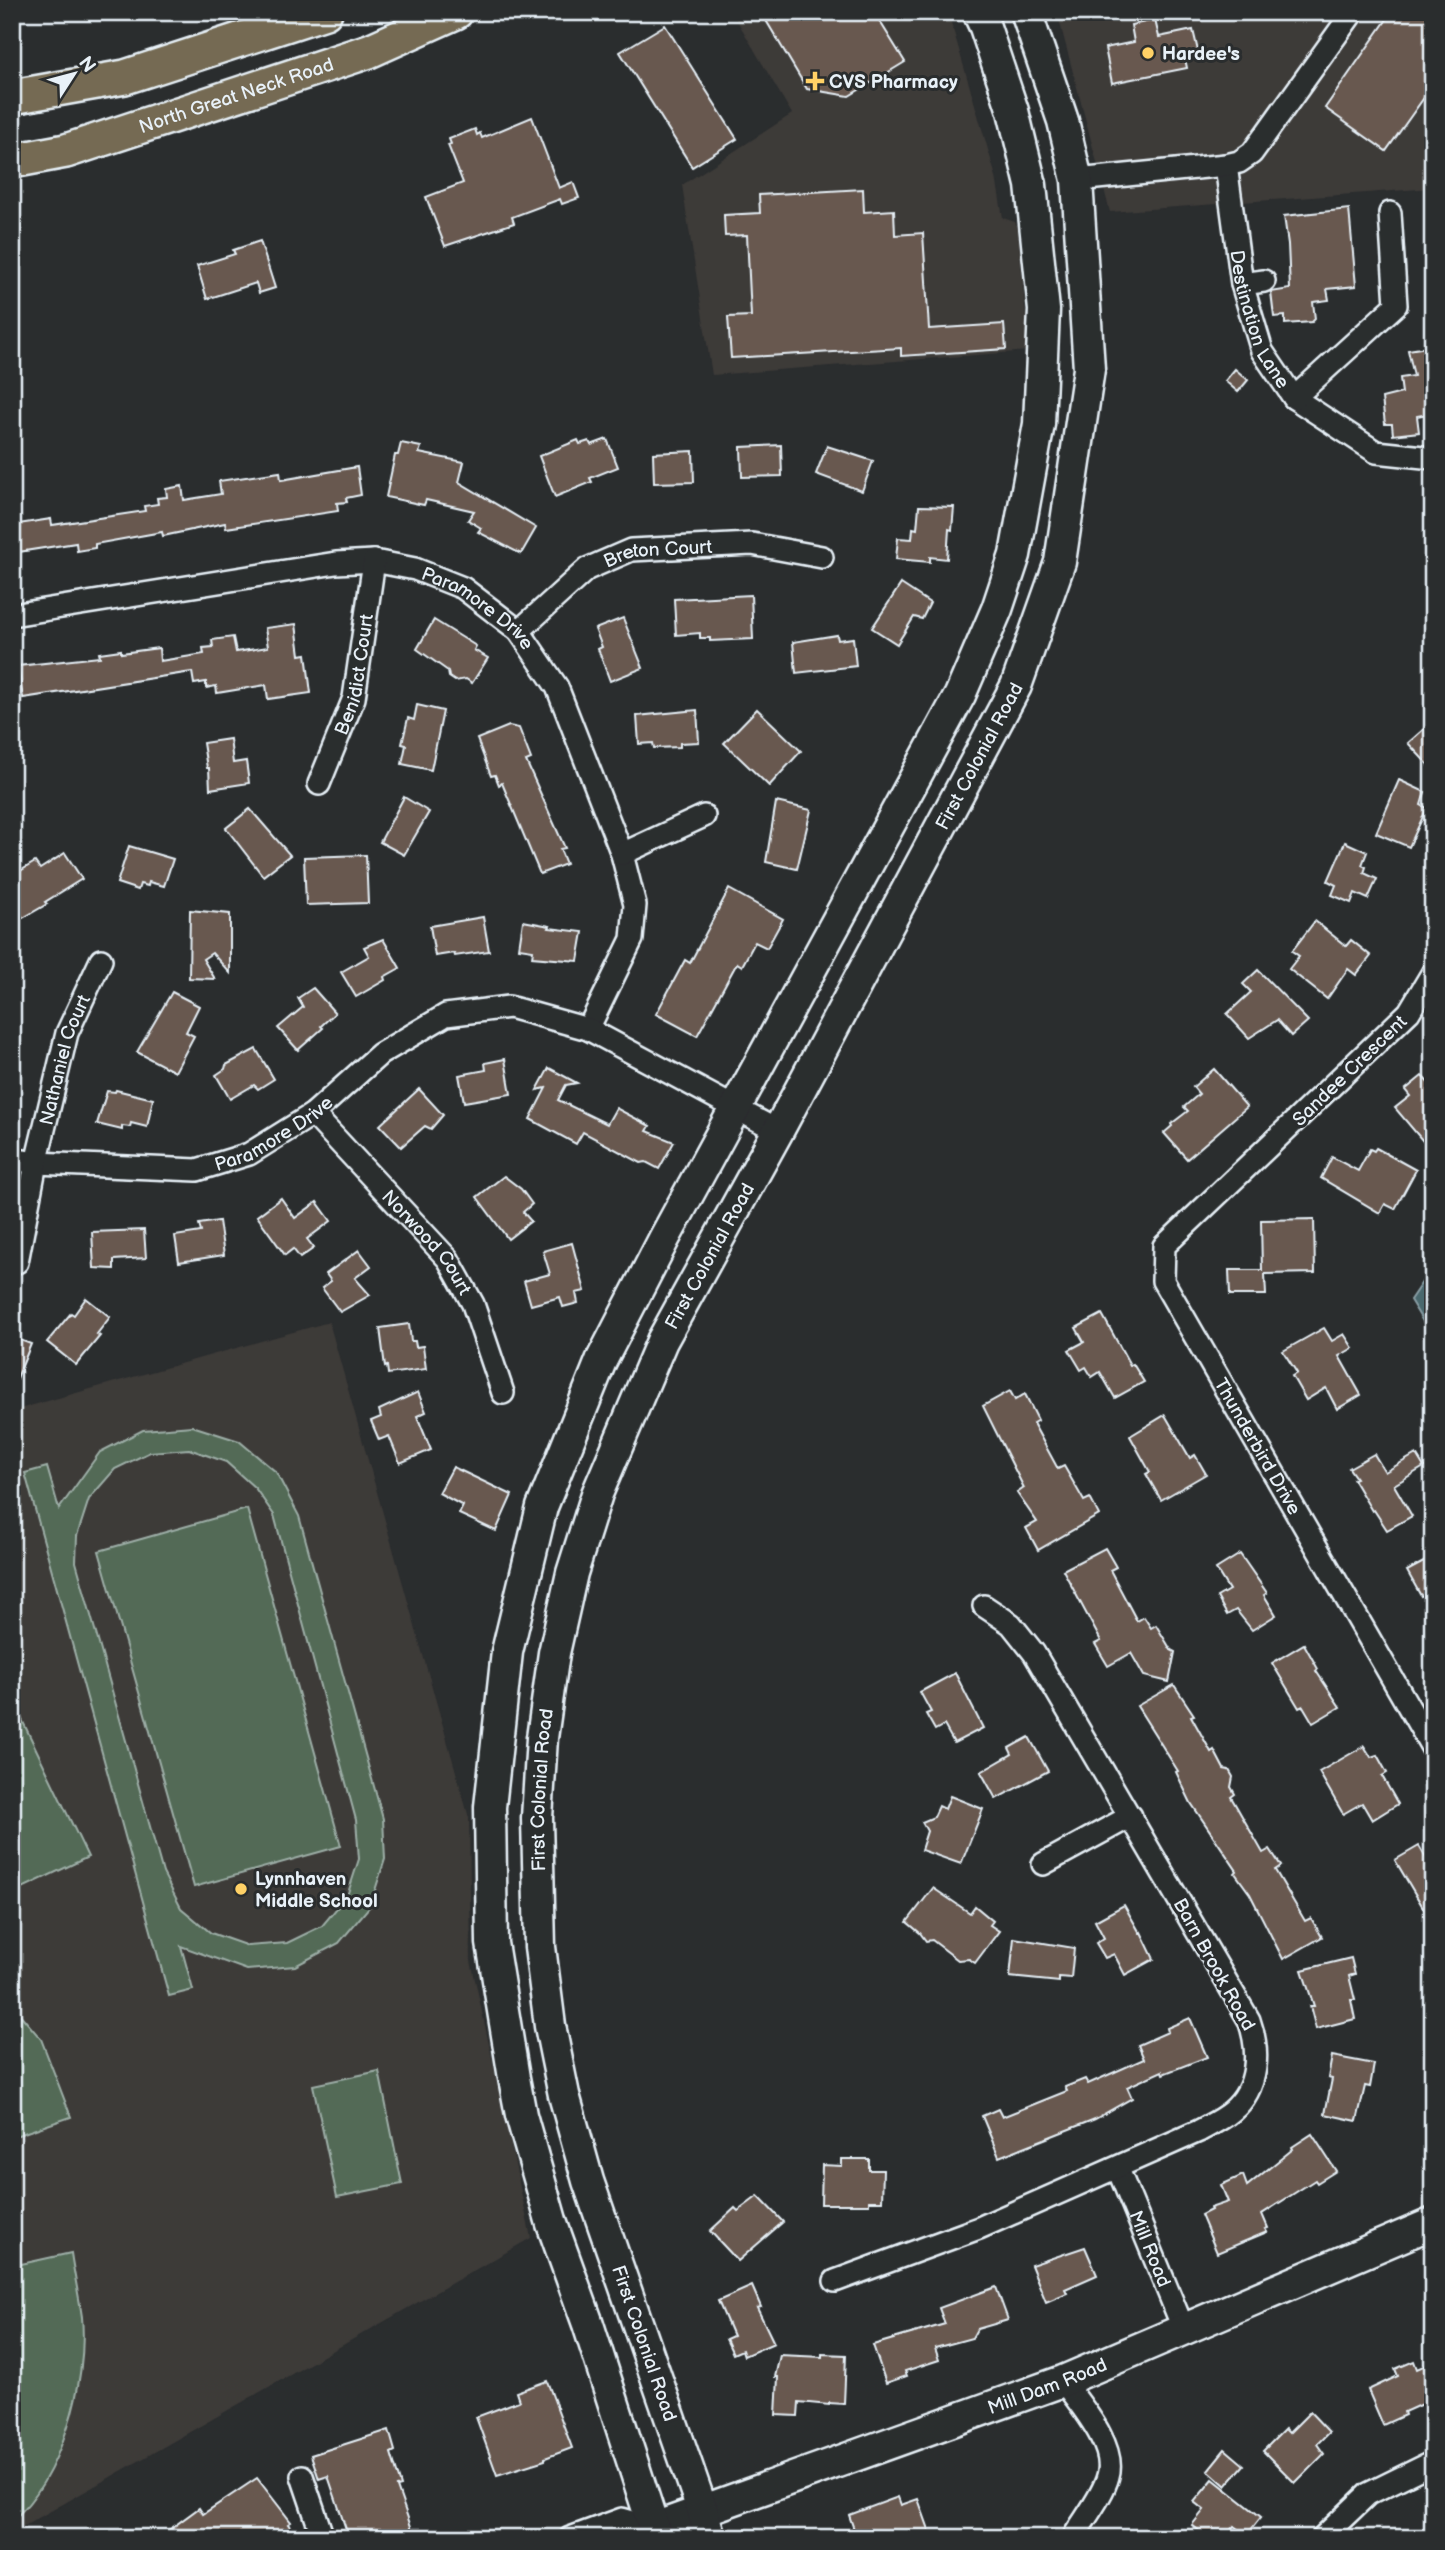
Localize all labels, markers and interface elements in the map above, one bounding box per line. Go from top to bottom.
north arrow [38,38,108,108]
place label: Hardee's [1162,43,1240,66]
marker: Hardee's [1140,45,1156,61]
text: N [73,52,100,77]
street label: North Great Neck Road [136,53,337,139]
place label: CVS Pharmacy [829,71,958,94]
marker: CVS Pharmacy [807,73,823,89]
street label: Destination Lane [1225,249,1294,393]
street label: Breton Court [600,536,713,573]
street label: Paramore Drive [418,563,538,654]
street label: Benidict Court [330,612,379,739]
street label: First Colonial Road [931,679,1029,834]
street label: Nathaniel Court [35,991,96,1128]
street label: Sandee Crescent [1288,1011,1412,1131]
street label: Paramore Drive [212,1092,338,1177]
street label: First Colonial Road [661,1179,760,1334]
street label: Norwood Court [376,1186,476,1299]
street label: Thunderbird Drive [1208,1374,1305,1519]
street label: First Colonial Road [527,1707,559,1872]
place label: Lynnhaven Middle School [255,1868,378,1913]
marker: Lynnhaven Middle School [233,1881,249,1897]
street label: Barn Brook Road [1168,1894,1260,2035]
street label: Mill Road [1123,2208,1175,2291]
street label: First Colonial Road [606,2262,681,2424]
street label: Mill Dam Road [985,2354,1111,2420]

